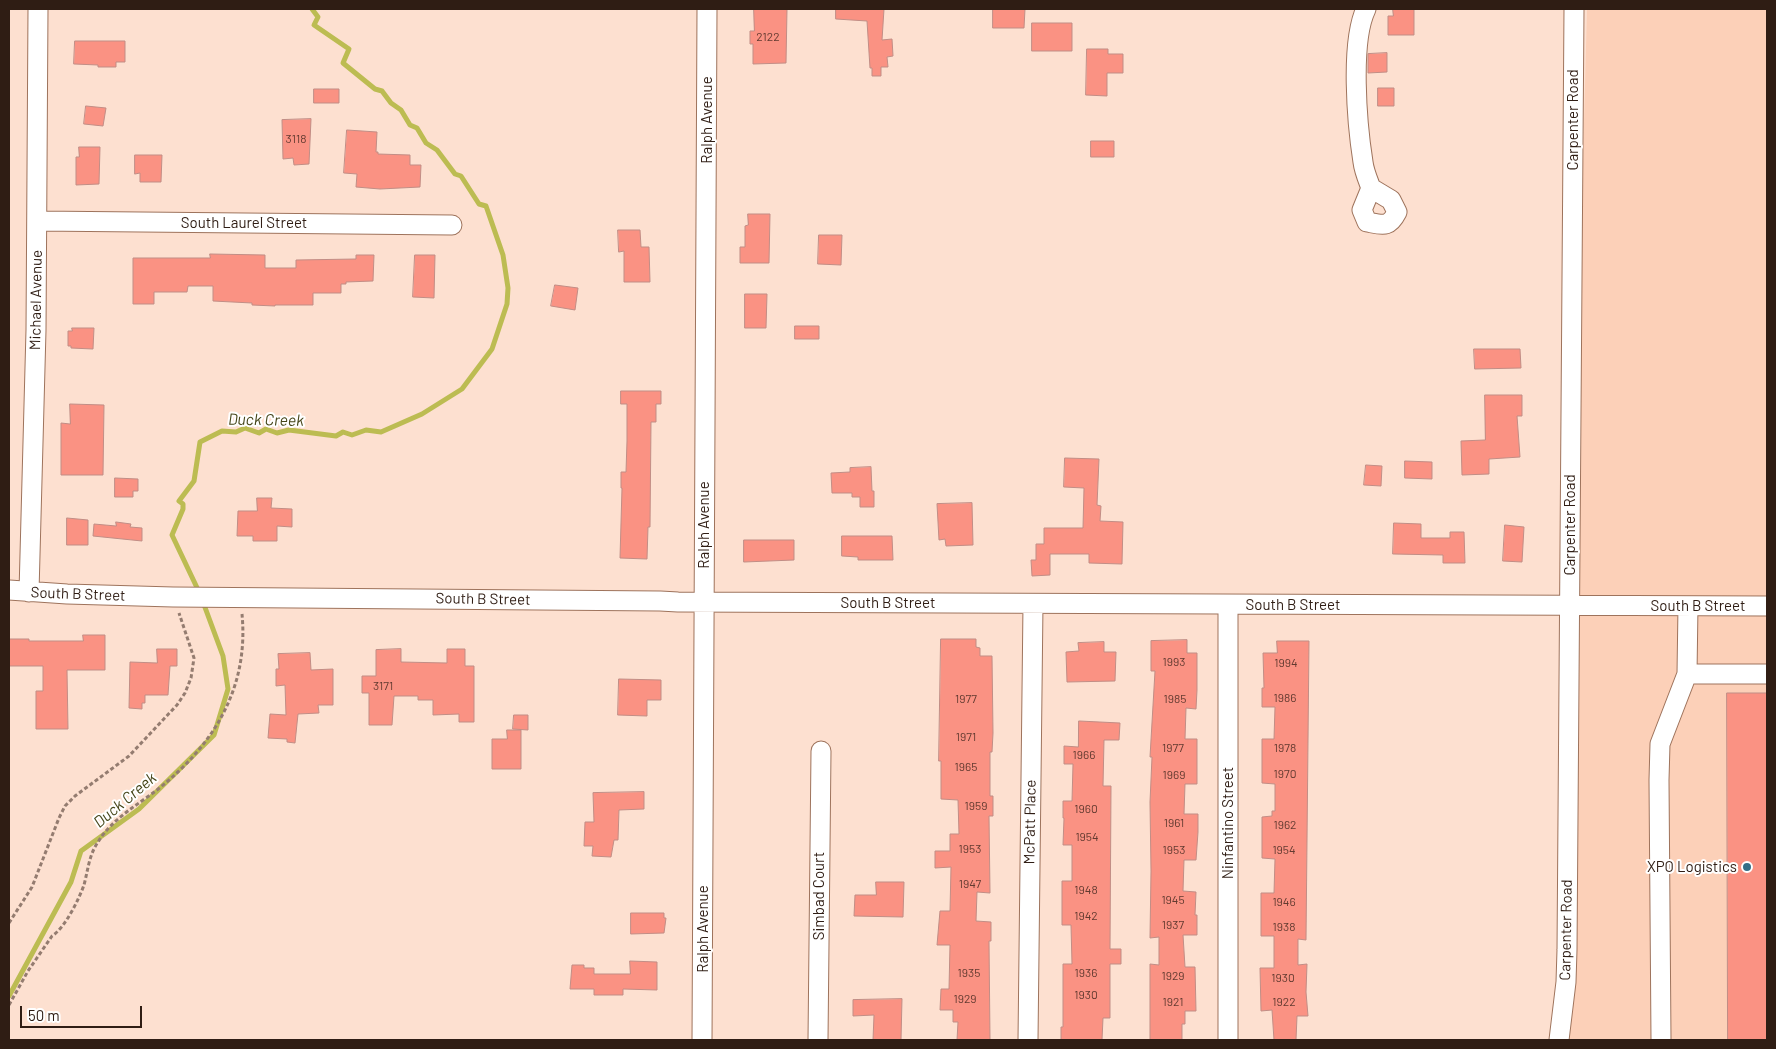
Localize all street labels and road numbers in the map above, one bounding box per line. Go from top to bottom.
street label: Carpenter Road [1564,69,1582,171]
street label: Ralph Avenue [698,76,716,164]
street label: South Laurel Street [181,214,307,232]
street label: Michael Avenue [26,250,46,350]
street label: Carpenter Road [1561,474,1579,576]
street label: Ralph Avenue [695,481,713,569]
street label: South B Street [30,583,126,605]
street label: South B Street [435,589,531,609]
street label: South B Street [841,594,935,612]
street label: South B Street [1246,596,1340,614]
street label: South B Street [1651,597,1745,615]
street label: Ninfantino Street [1219,767,1237,879]
street label: McPatt Place [1020,780,1040,864]
street label: Simbad Court [810,852,828,940]
street label: Carpenter Road [1556,879,1576,981]
street label: Ralph Avenue [694,885,712,973]

